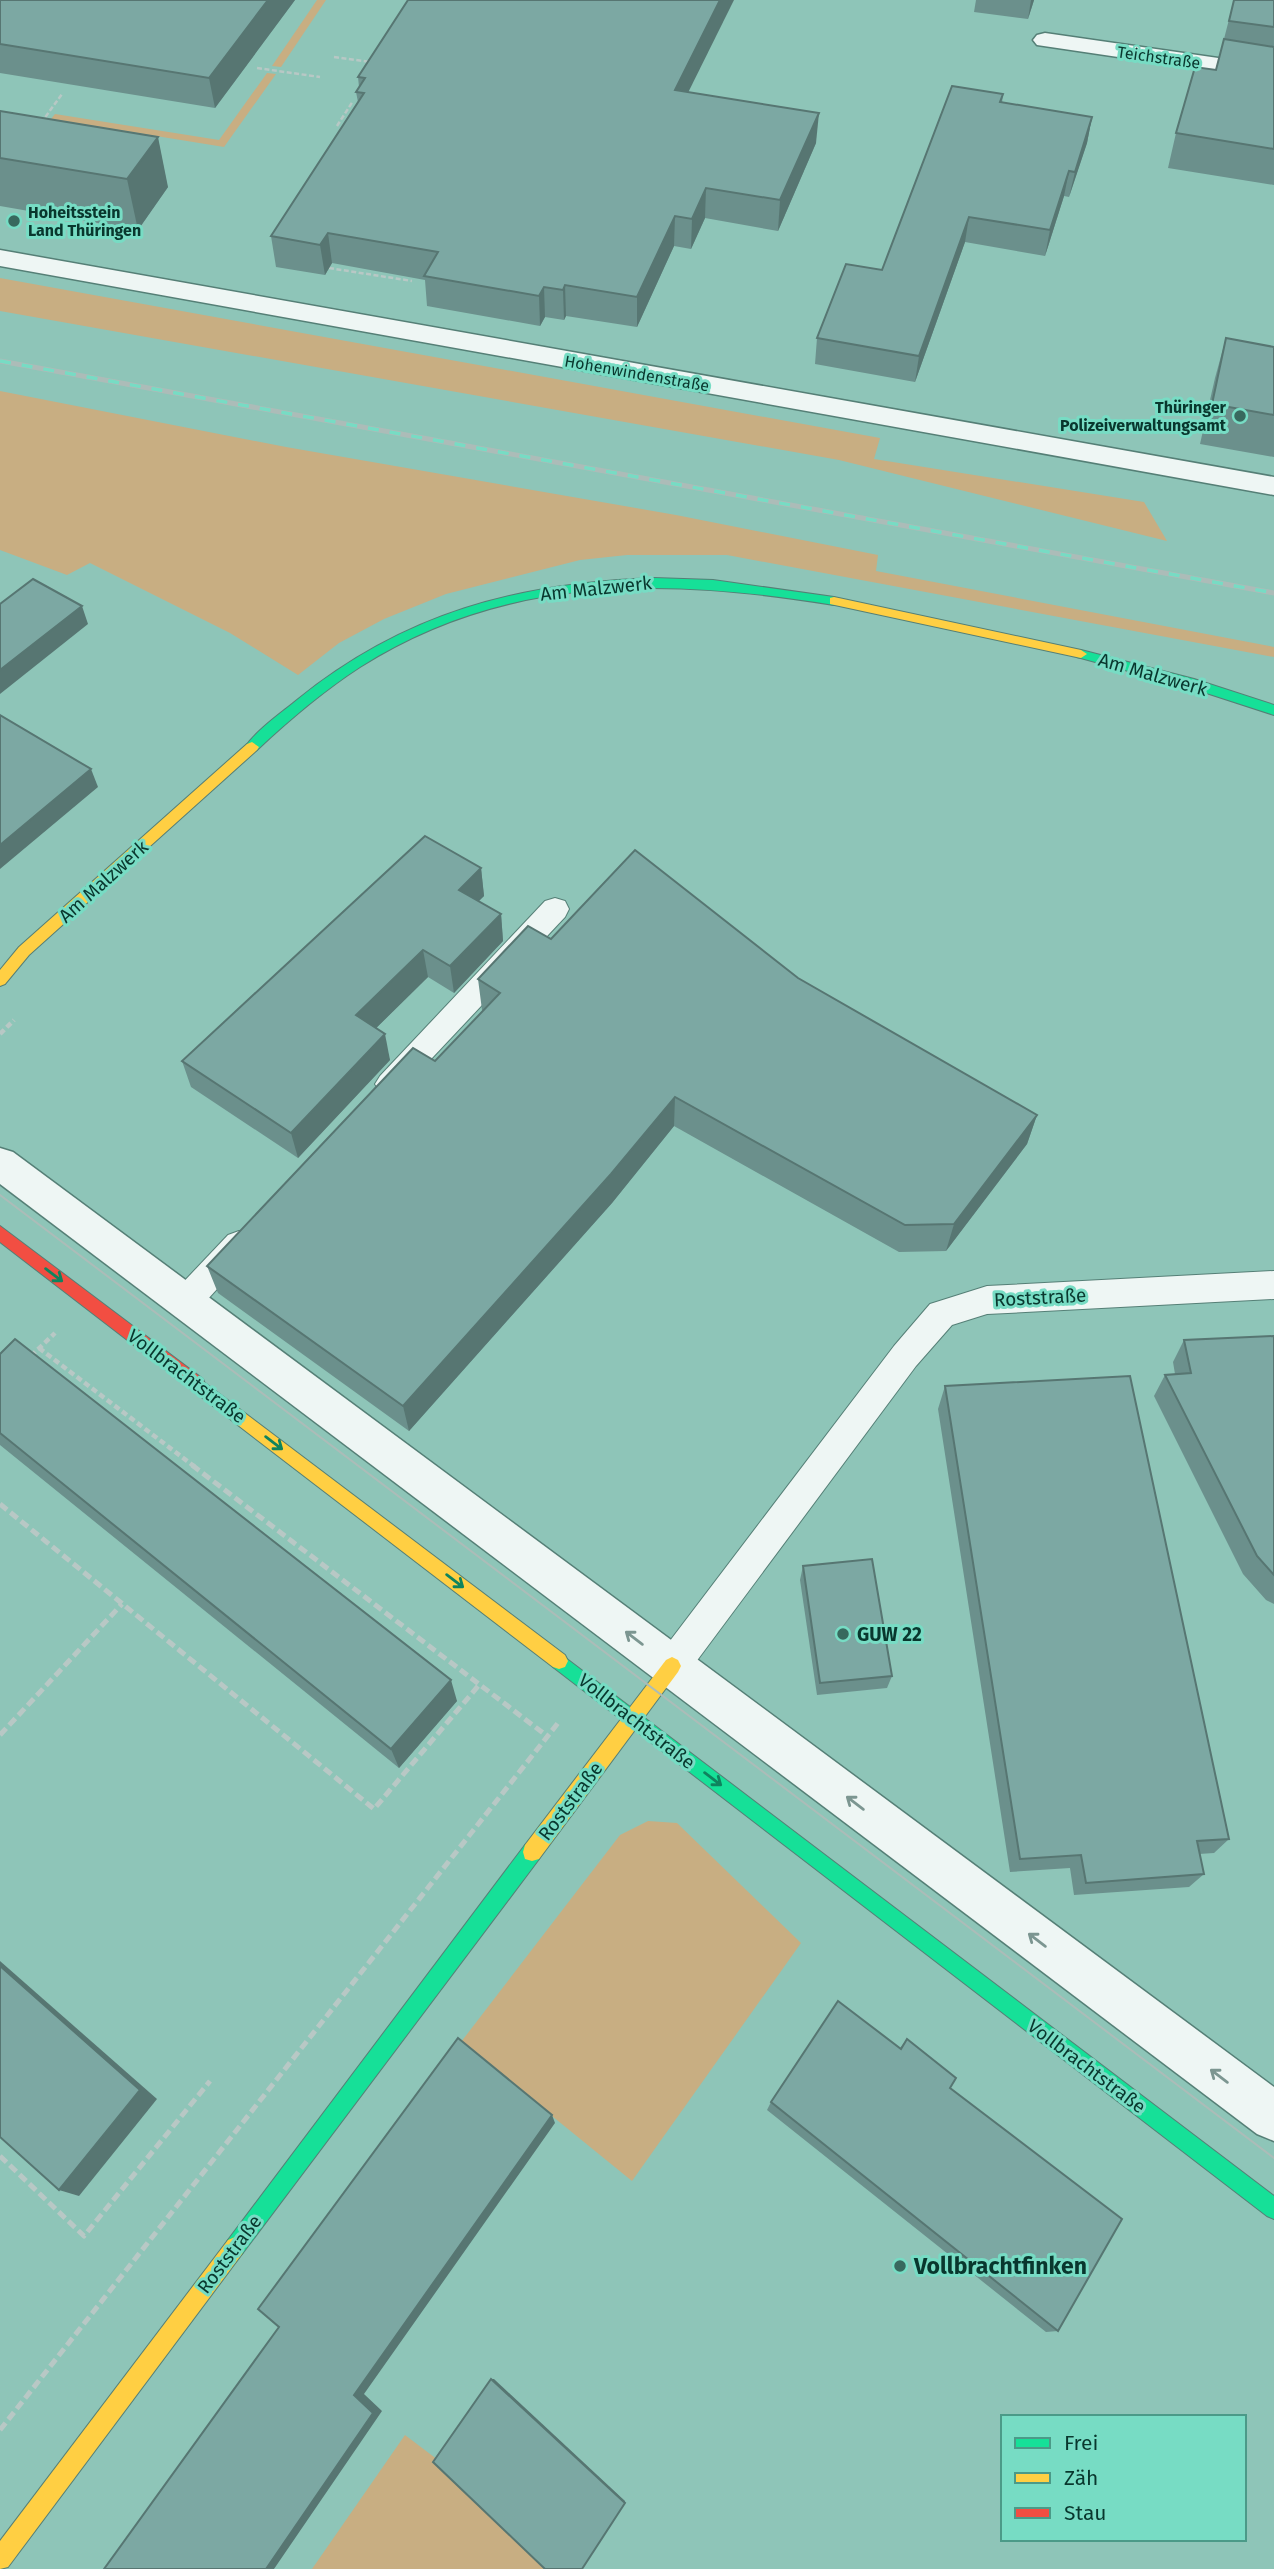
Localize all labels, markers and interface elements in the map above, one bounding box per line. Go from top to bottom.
street label: Teichstraße [1116,42,1202,73]
place label: Hoheitsstein Land Thüringen [28,203,141,240]
marker: Hoheitsstein Land Thüringen [6,213,22,229]
street label: Hohenwindenstraße [563,351,711,396]
place label: Thüringer Polizeiverwaltungsamt [1060,398,1227,435]
marker: Thüringer Polizeiverwaltungsamt [1232,408,1248,424]
street label: Am Malzwerk [539,571,653,606]
street label: Am Malzwerk [1096,648,1210,701]
street label: Am Malzwerk [54,835,153,927]
one-way arrow [45,1267,63,1282]
street label: Roststraße [993,1284,1087,1311]
street label: Vollbrachtstraße [123,1324,250,1428]
one-way arrow [264,1435,283,1450]
one-way arrow [445,1574,463,1589]
place label: GUW 22 [857,1623,922,1646]
marker: GUW 22 [835,1626,851,1642]
one-way arrow [625,1630,643,1645]
street label: Vollbrachtstraße [574,1669,700,1774]
street label: Roststraße [533,1757,607,1845]
one-way arrow [703,1772,721,1787]
one-way arrow [846,1796,865,1811]
one-way arrow [1028,1932,1047,1947]
street label: Vollbrachtstraße [1023,2014,1150,2118]
one-way arrow [1210,2069,1229,2084]
street label: Roststraße [192,2210,266,2298]
place label: Vollbrachtfinken [913,2252,1087,2280]
marker: Vollbrachtfinken [892,2258,908,2274]
legend [1001,2415,1246,2541]
text: Frei [1064,2430,1098,2456]
text: Zäh [1064,2465,1098,2491]
text: Stau [1064,2500,1107,2526]

